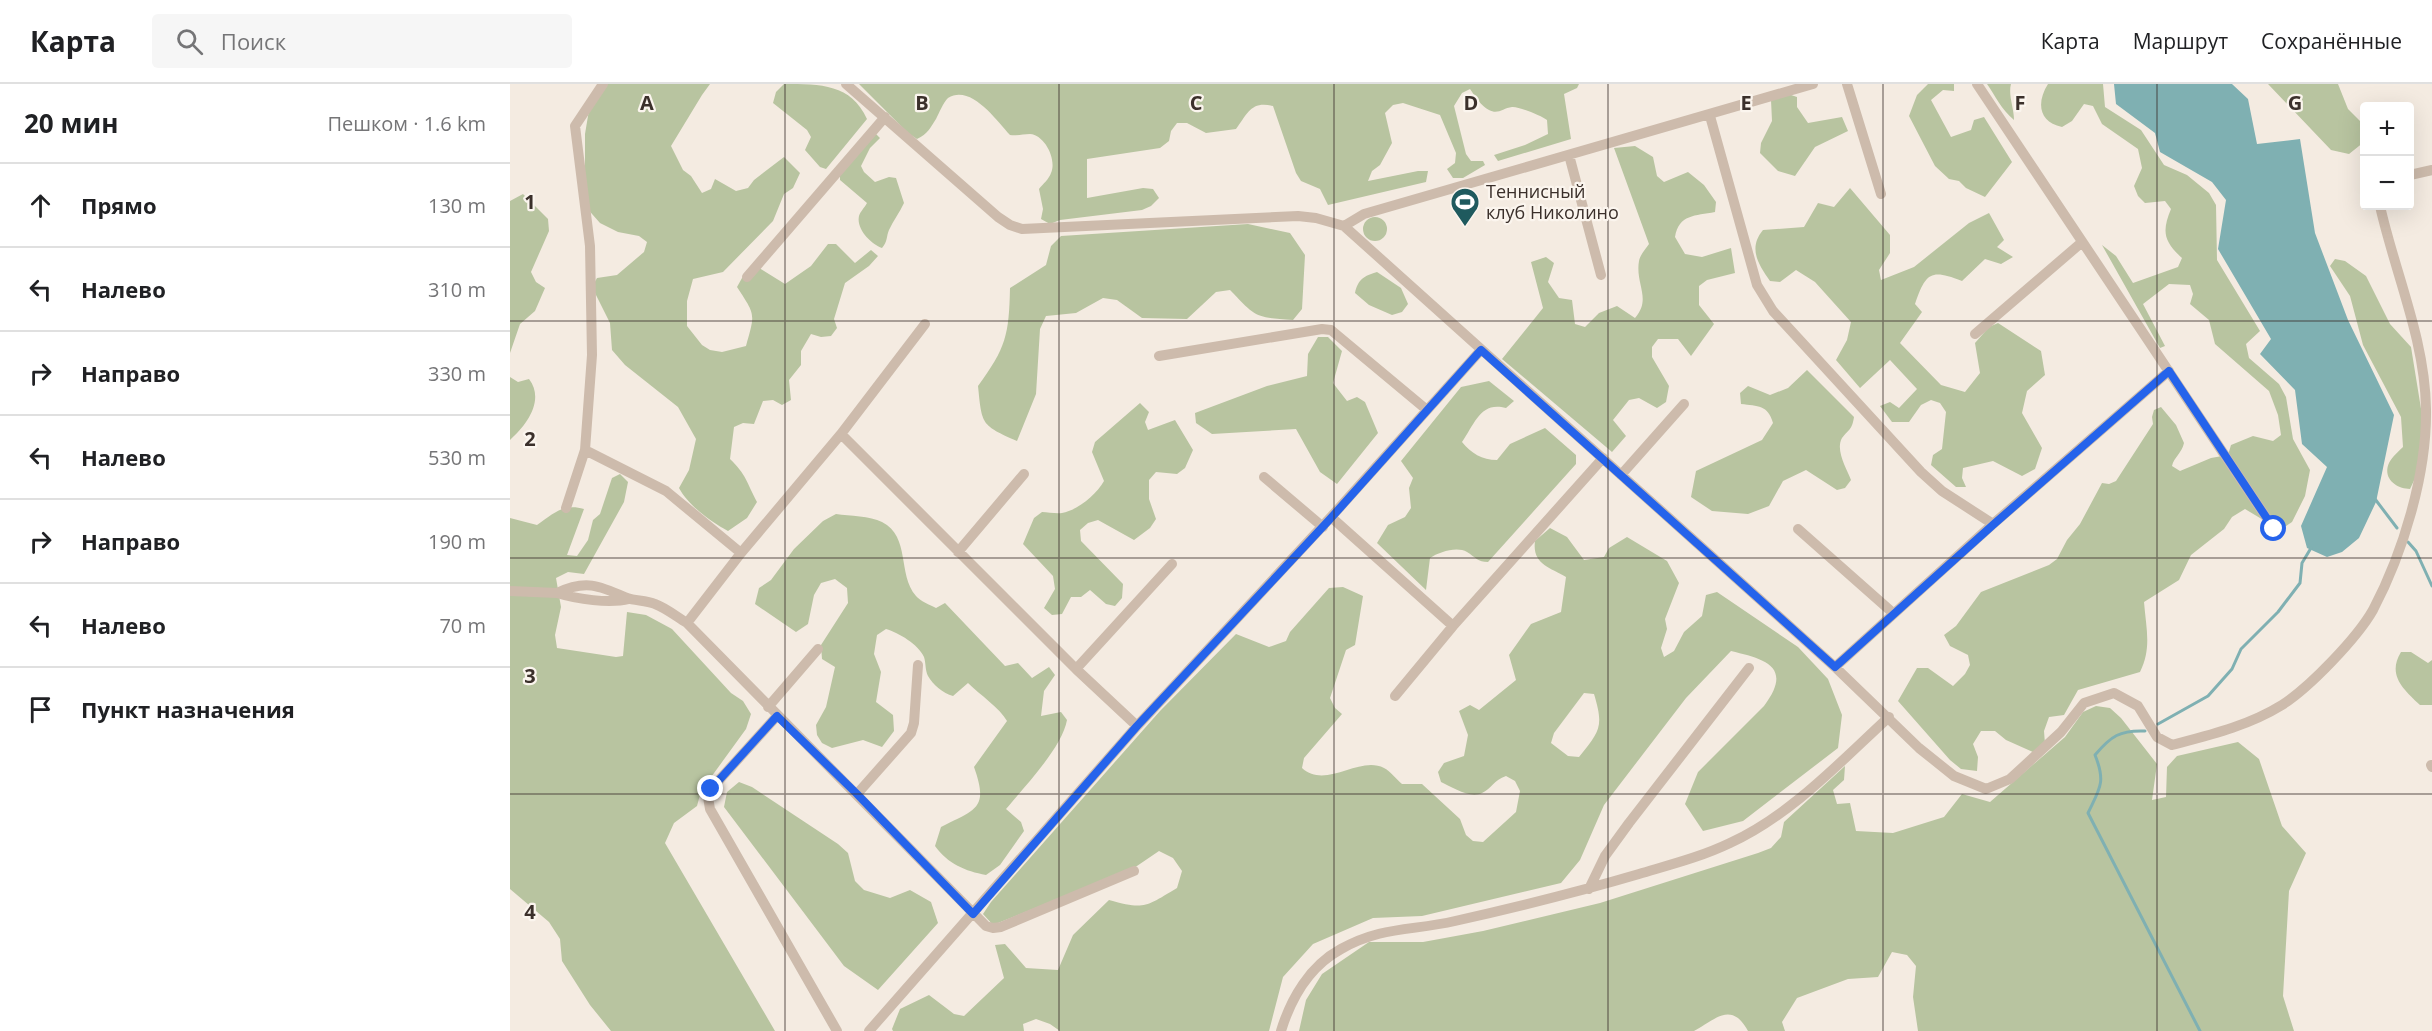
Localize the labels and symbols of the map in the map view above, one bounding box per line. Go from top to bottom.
text: A [640,89,654,116]
text: B [915,89,929,116]
text: C [1190,89,1203,116]
text: D [1464,89,1478,116]
text: E [1740,89,1752,116]
text: F [2015,89,2025,116]
text: G [2288,89,2302,116]
place label: Теннисный клуб Николино [1486,179,1619,224]
sports icon: Теннисный клуб Николино [1449,186,1481,228]
text: 1 [524,188,536,215]
text: 2 [524,425,536,452]
route start [2260,515,2286,541]
text: 3 [524,662,536,689]
route end [697,775,723,801]
text: 4 [524,898,536,925]

